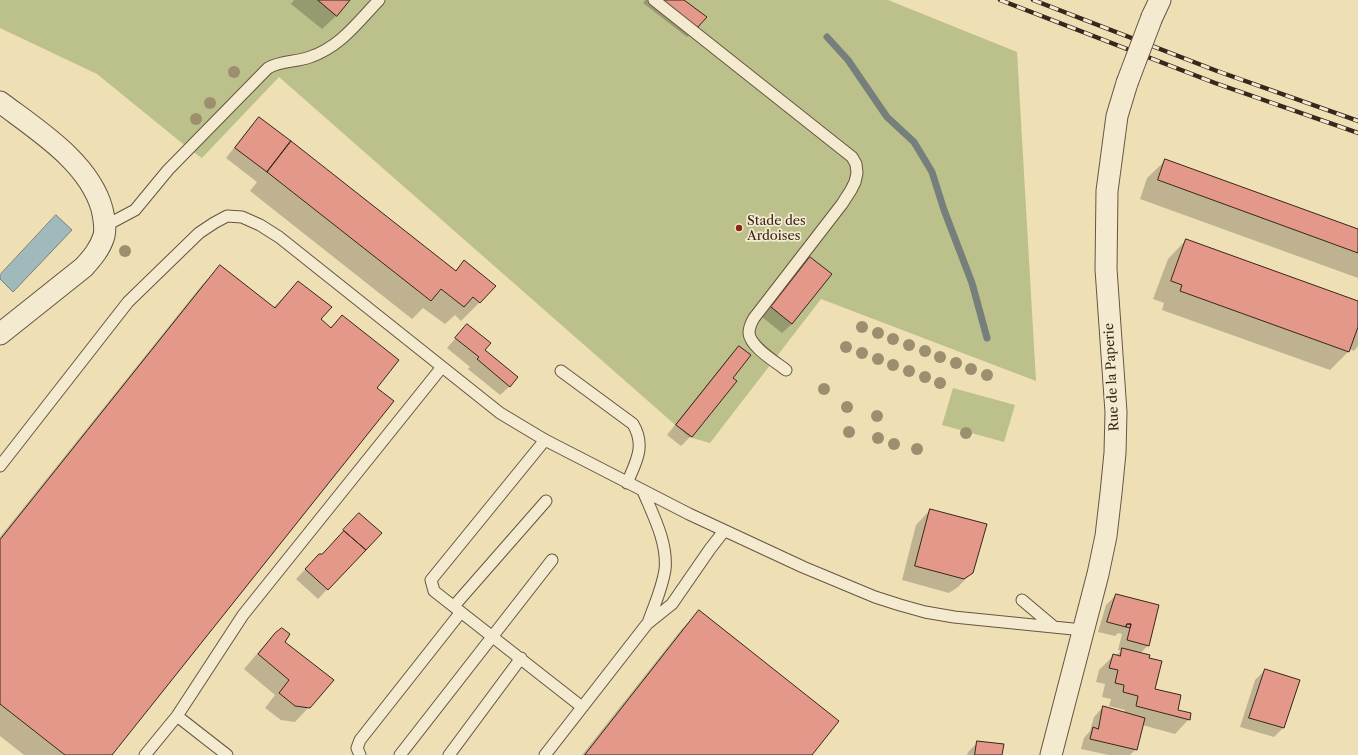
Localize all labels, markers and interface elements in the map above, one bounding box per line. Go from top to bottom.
place label: Stade des Ardoises [747,213,806,244]
marker: Stade des Ardoises [734,223,744,233]
street label: Rue de la Paperie [1101,322,1123,432]

